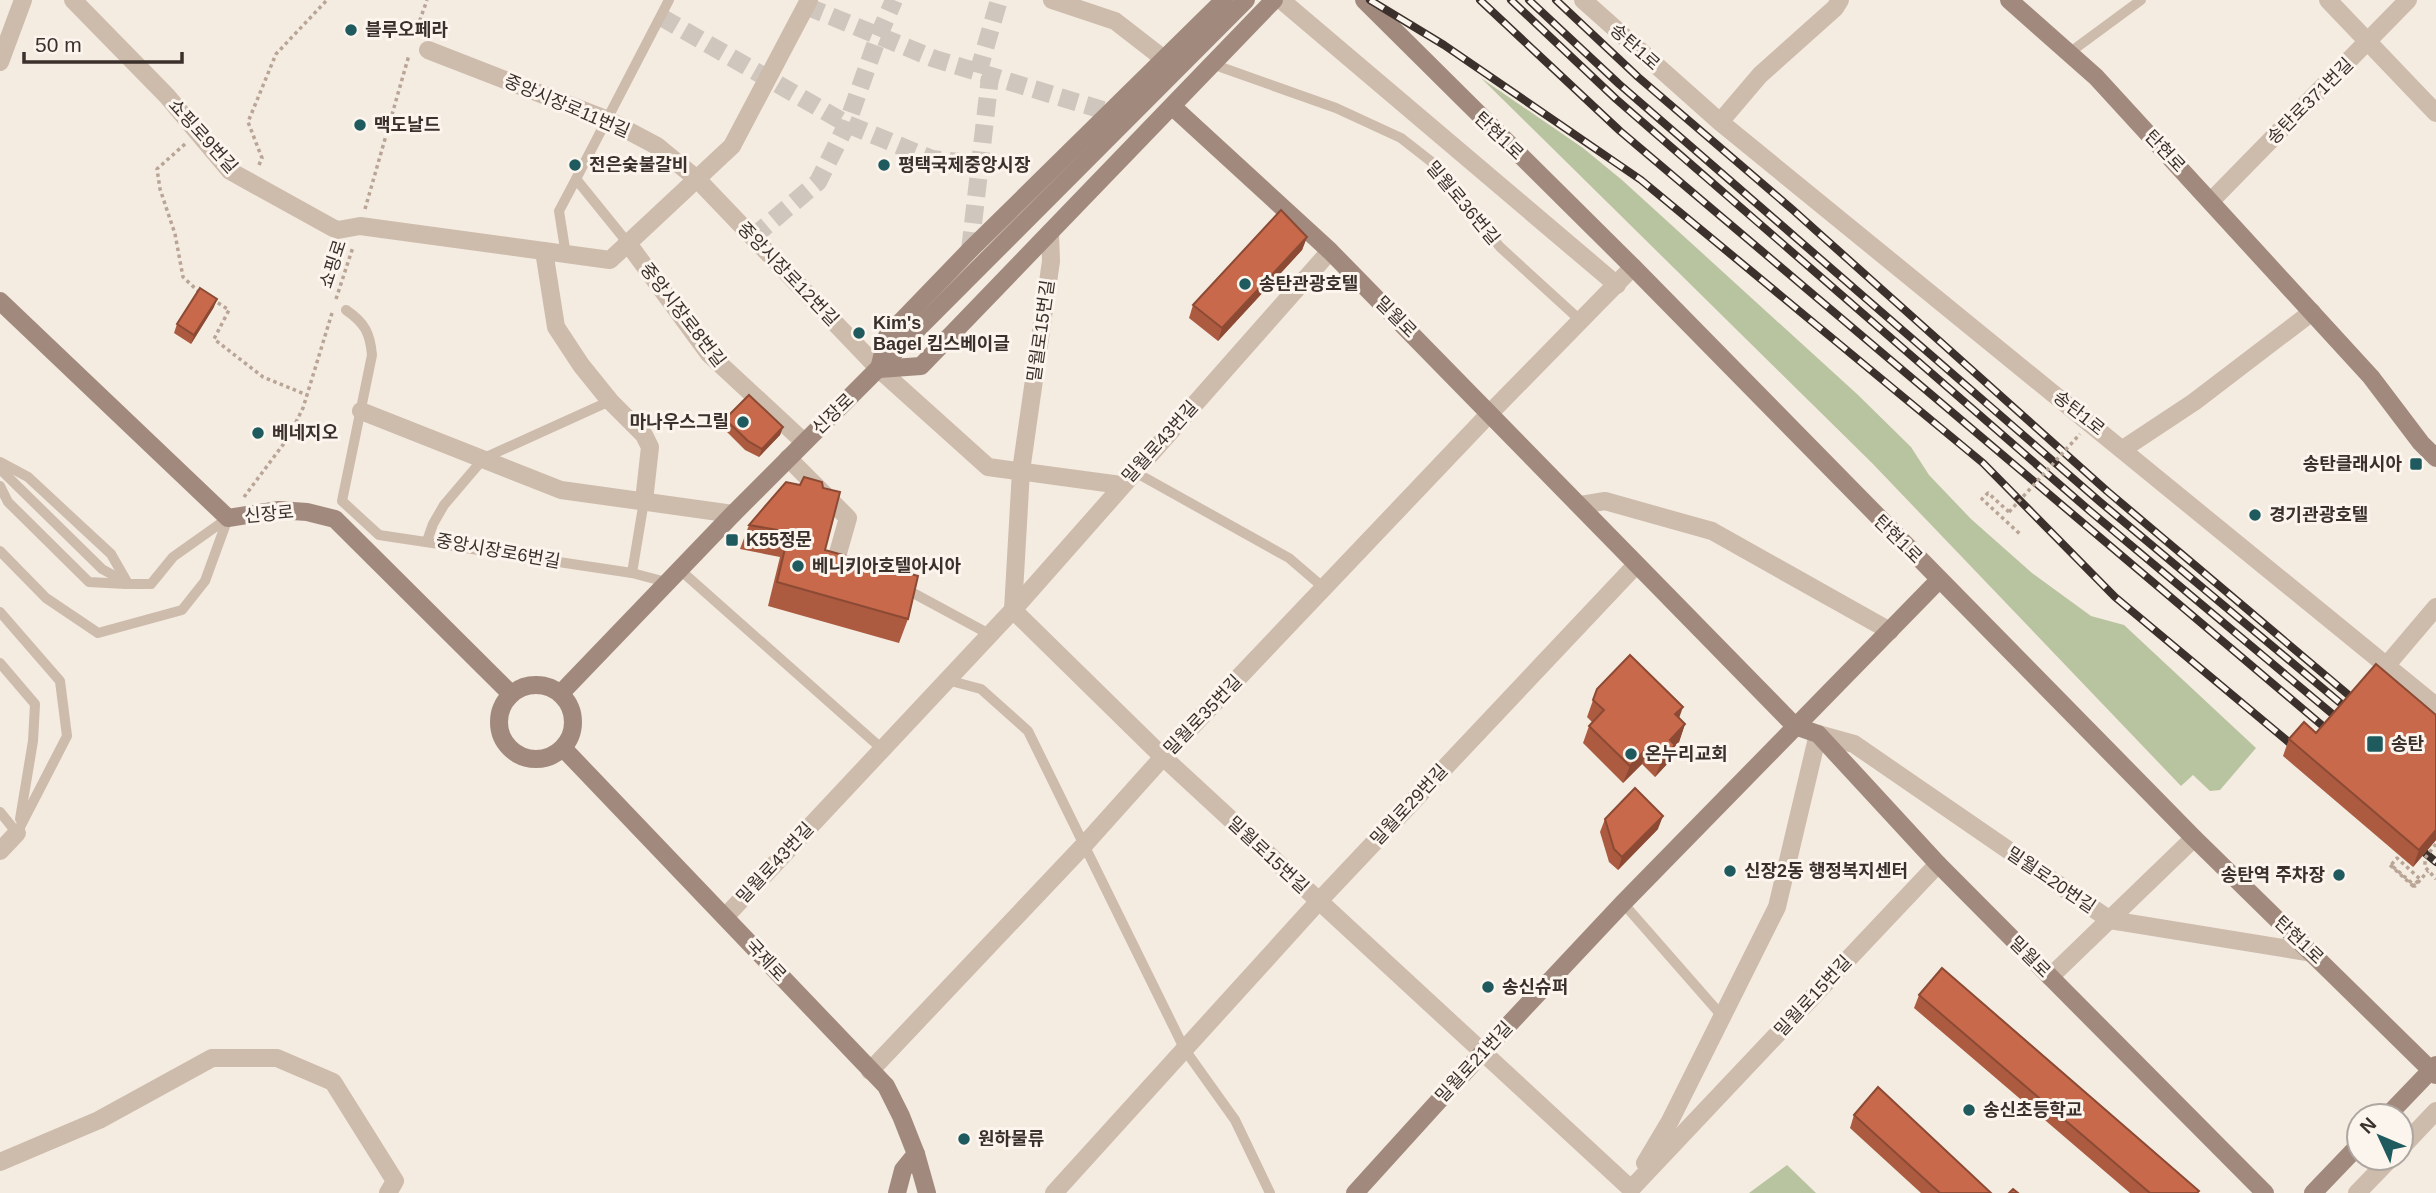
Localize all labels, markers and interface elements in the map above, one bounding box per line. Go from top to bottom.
place label: 블루오페라 [365,20,448,40]
street label: 송탄1로 [1606,20,1664,74]
scale bar [24,21,182,65]
marker: 블루오페라 [343,22,359,38]
text: 50 m [35,33,82,56]
street label: 송탄로371번길 [2263,54,2357,148]
street label: 중앙시장로11번길 [501,70,633,142]
street label: 쇼핑로9번길 [165,95,241,177]
street label: 탄현1로 [1471,108,1527,164]
place label: 맥도날드 [374,115,440,135]
marker: 맥도날드 [352,117,368,133]
street label: 탄현로 [2141,126,2189,176]
place label: 전은숮불갈비 [589,155,688,175]
place label: 평택국제중앙시장 [898,155,1031,175]
marker: 전은숮불갈비 [567,157,583,173]
marker: 평택국제중앙시장 [876,157,892,173]
street label: 밀월로36번길 [1422,157,1504,249]
street label: 중앙시장로12번길 [734,218,842,330]
street label: 쇼핑로 [316,237,350,291]
street label: 중앙시장로8번길 [636,259,730,371]
place label: 송탄관광호텔 [1259,274,1358,294]
marker: 송탄관광호텔 [1237,276,1253,292]
street label: 밀월로15번길 [1024,279,1058,383]
street label: 밀월로 [1371,292,1421,342]
place label: Kim's Bagel 킴스베이글 [873,313,1010,354]
marker: Kim's Bagel 킴스베이글 [851,325,867,341]
street label: 송탄1로 [2050,386,2108,440]
street label: 신장로 [808,390,858,438]
street label: 밀월로43번길 [1118,397,1202,487]
place label: 마나우스그릴 [630,412,729,432]
marker: 마나우스그릴 [735,414,751,430]
place label: 베네지오 [272,423,338,443]
marker: 베네지오 [250,425,266,441]
place label: 송탄클래시아 [2303,454,2402,474]
marker: 송탄클래시아 [2408,456,2424,472]
street label: 신장로 [243,502,295,526]
place label: 경기관광호텔 [2269,505,2368,525]
marker: 경기관광호텔 [2247,507,2263,523]
street label: 탄현1로 [1870,511,1926,567]
street label: 중앙시장로6번길 [434,530,562,572]
place label: K55정문 [746,530,812,550]
marker: K55정문 [724,532,740,548]
place label: 베니키아호텔아시아 [812,556,961,576]
marker: 베니키아호텔아시아 [790,558,806,574]
street label: 밀월로35번길 [1160,671,1246,759]
marker: 송탄 [2365,734,2385,754]
place label: 송탄 [2391,734,2425,754]
place label: 온누리교회 [1645,744,1728,764]
marker: 온누리교회 [1623,746,1639,762]
street label: 밀월로29번길 [1367,761,1451,849]
street label: 밀월로15번길 [1224,813,1312,897]
street label: 밀월로43번길 [733,819,817,907]
street label: 밀월로20번길 [2003,843,2099,917]
place label: 신장2동 행정복지센터 [1744,861,1908,881]
marker: 신장2동 행정복지센터 [1722,863,1738,879]
place label: 송탄역 주차장 [2221,865,2325,885]
marker: 송탄역 주차장 [2331,867,2347,883]
street label: 탄현1로 [2271,912,2327,968]
street label: 밀월로 [2005,932,2055,982]
street label: 국제로 [742,935,790,985]
street label: 밀월로15번길 [1771,952,1855,1040]
place label: 송신슈퍼 [1502,977,1568,997]
marker: 송신슈퍼 [1480,979,1496,995]
street label: 밀월로21번길 [1432,1018,1516,1106]
place label: 송신초등학교 [1983,1100,2082,1120]
marker: 송신초등학교 [1961,1102,1977,1118]
north arrow [2345,1102,2415,1172]
text: N [2356,1113,2380,1138]
place label: 원하물류 [978,1129,1044,1149]
marker: 원하물류 [956,1131,972,1147]

